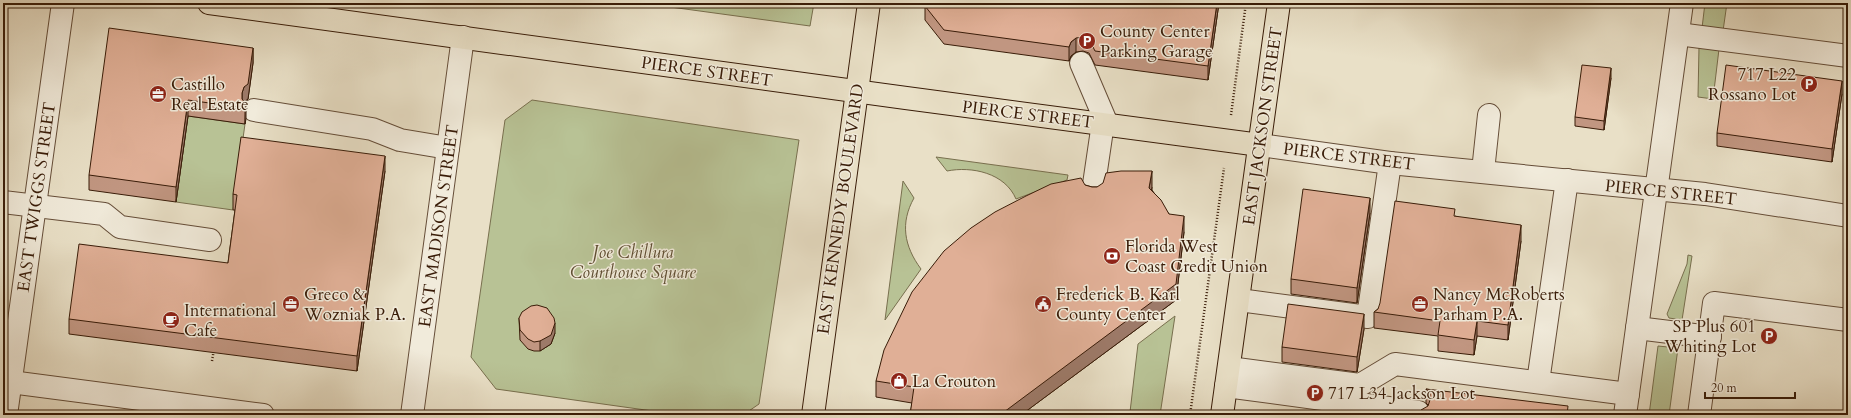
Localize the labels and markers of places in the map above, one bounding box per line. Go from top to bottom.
place label: County Center Parking Garage [1100,20,1213,63]
parking icon: County Center Parking Garage [1077,31,1097,51]
place label: 717 L22 Rossano Lot [1708,63,1797,106]
place label: Castillo Real Estate [171,73,249,116]
parking icon: 717 L22 Rossano Lot [1799,74,1819,94]
office icon: Castillo Real Estate [148,84,168,104]
place label: Florida West Coast Credit Union [1125,235,1268,278]
bank icon: Florida West Coast Credit Union [1102,246,1122,266]
place label: Greco & Wozniak P.A. [303,283,406,326]
place label: Frederick B. Karl County Center [1056,283,1180,326]
place label: Nancy McRoberts Parham P.A. [1433,283,1565,326]
office icon: Greco & Wozniak P.A. [281,294,301,314]
public building icon: Frederick B. Karl County Center [1033,294,1053,314]
office icon: Nancy McRoberts Parham P.A. [1410,294,1430,314]
place label: International Cafe [184,299,277,342]
cafe icon: International Cafe [161,310,181,330]
place label: SP Plus 601 Whiting Lot [1663,315,1757,358]
parking icon: SP Plus 601 Whiting Lot [1759,326,1779,346]
place label: La Crouton [912,370,996,393]
shop icon: La Crouton [889,371,909,391]
place label: 717 L34 Jackson Lot [1328,382,1475,405]
parking icon: 717 L34 Jackson Lot [1305,383,1325,403]

